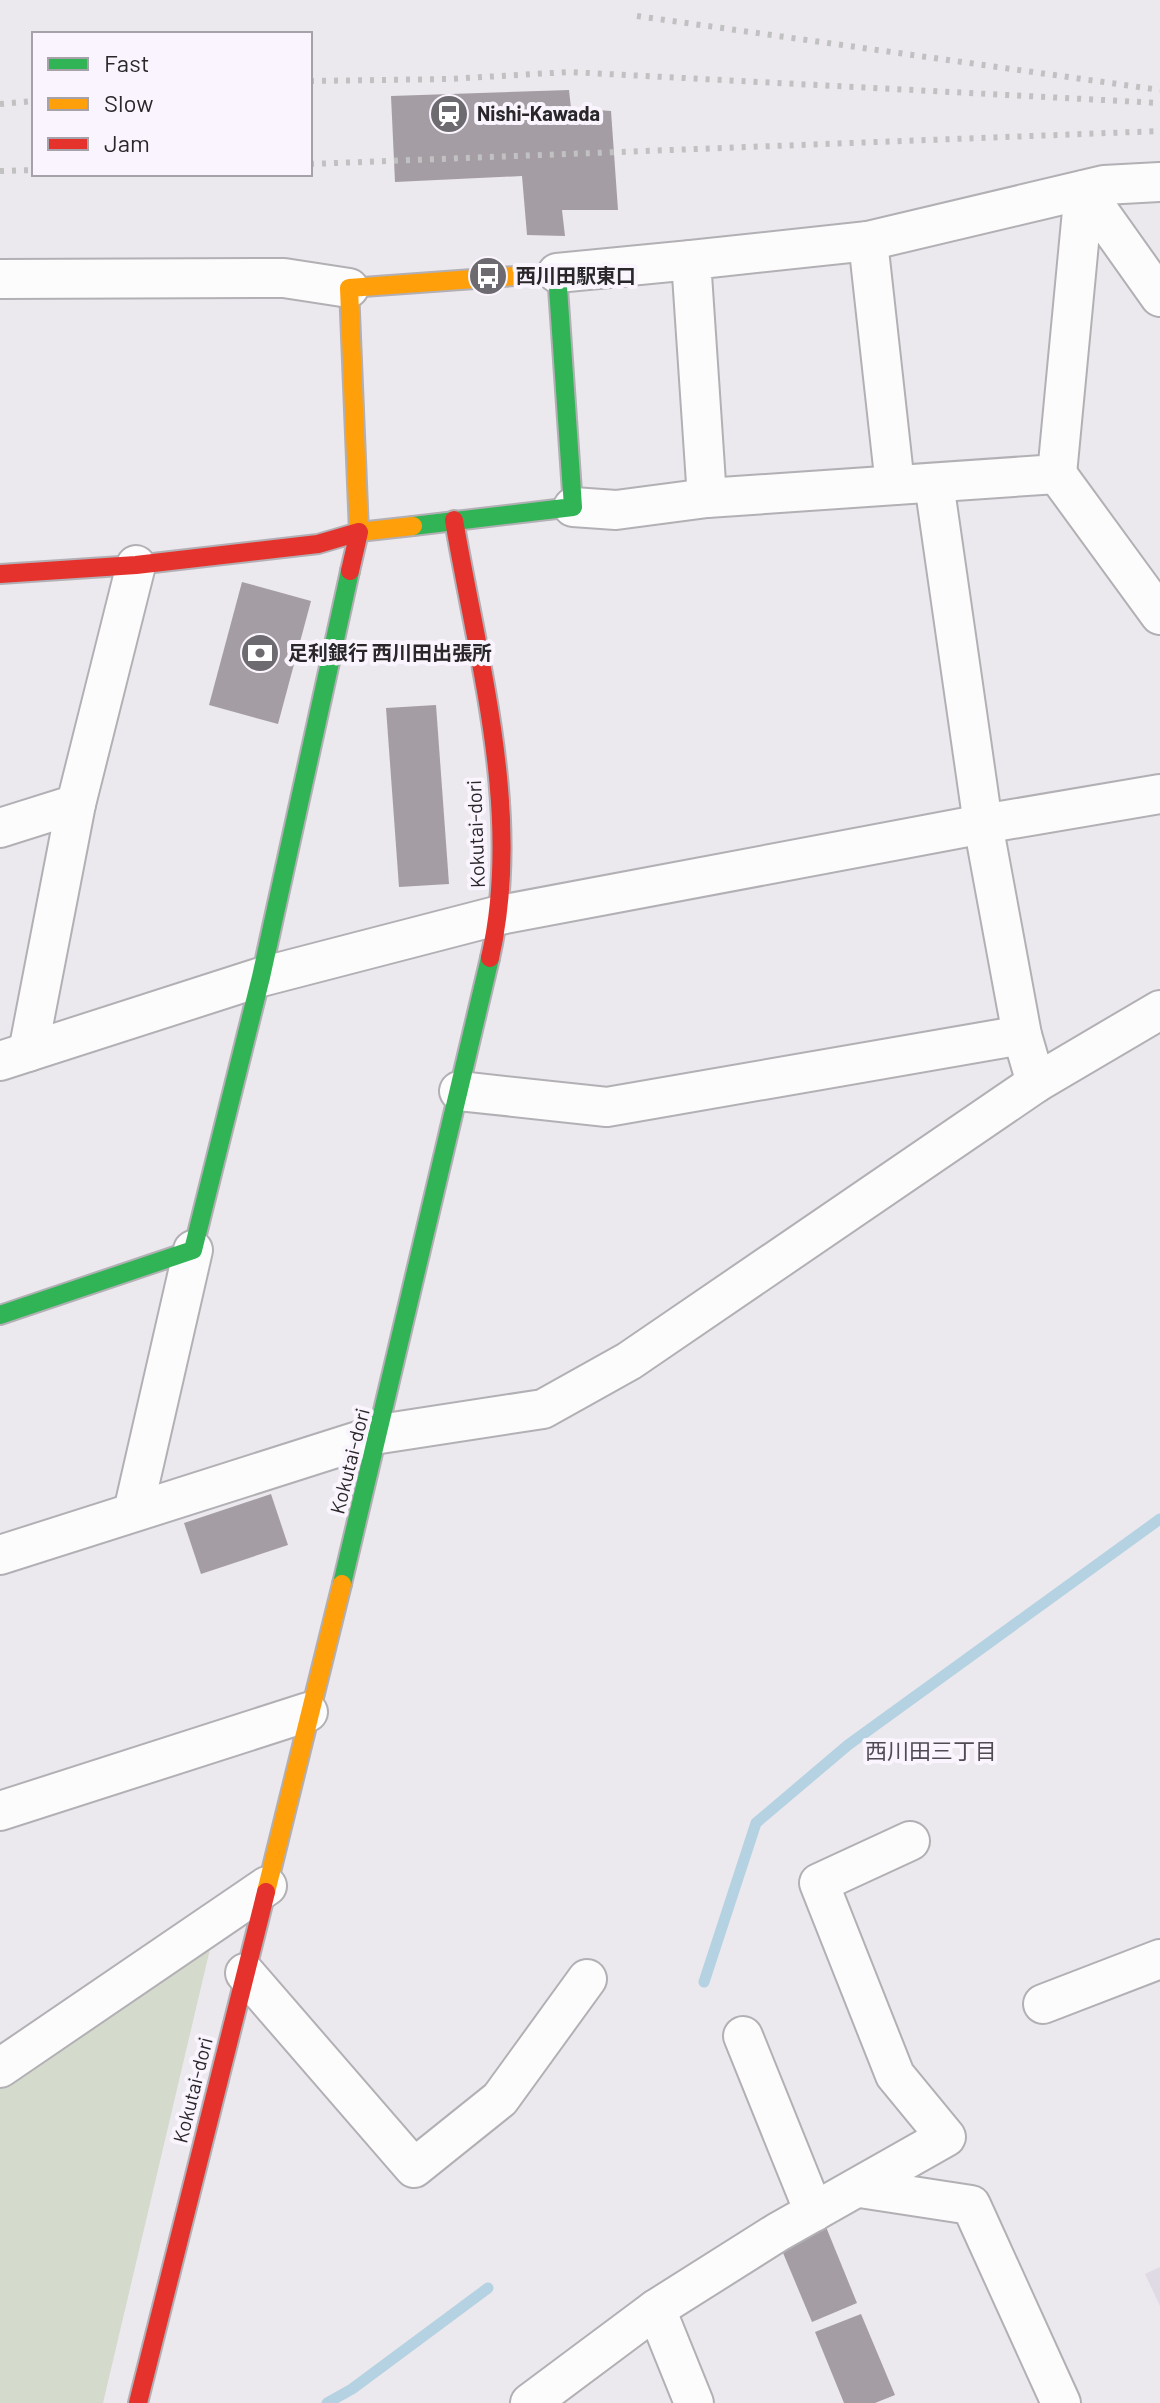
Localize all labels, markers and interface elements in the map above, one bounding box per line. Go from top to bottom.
legend [32,32,312,176]
text: Fast [104,48,149,77]
text: Slow [104,88,153,117]
station icon: Nishi-Kawada [428,93,470,135]
place label: Nishi-Kawada [477,101,600,125]
text: Jam [104,128,150,157]
bus stop icon: 西川田駅東口 [467,255,509,297]
place label: 西川田駅東口 [516,263,636,287]
bank icon: 足利銀行 西川田出張所 [239,632,281,674]
place label: 足利銀行 西川田出張所 [288,640,492,664]
street label: Kokutai-dori [461,780,489,889]
street label: Kokutai-dori [324,1405,374,1516]
district label: 西川田三丁目 [865,1737,997,1763]
street label: Kokutai-dori [167,2034,217,2145]

